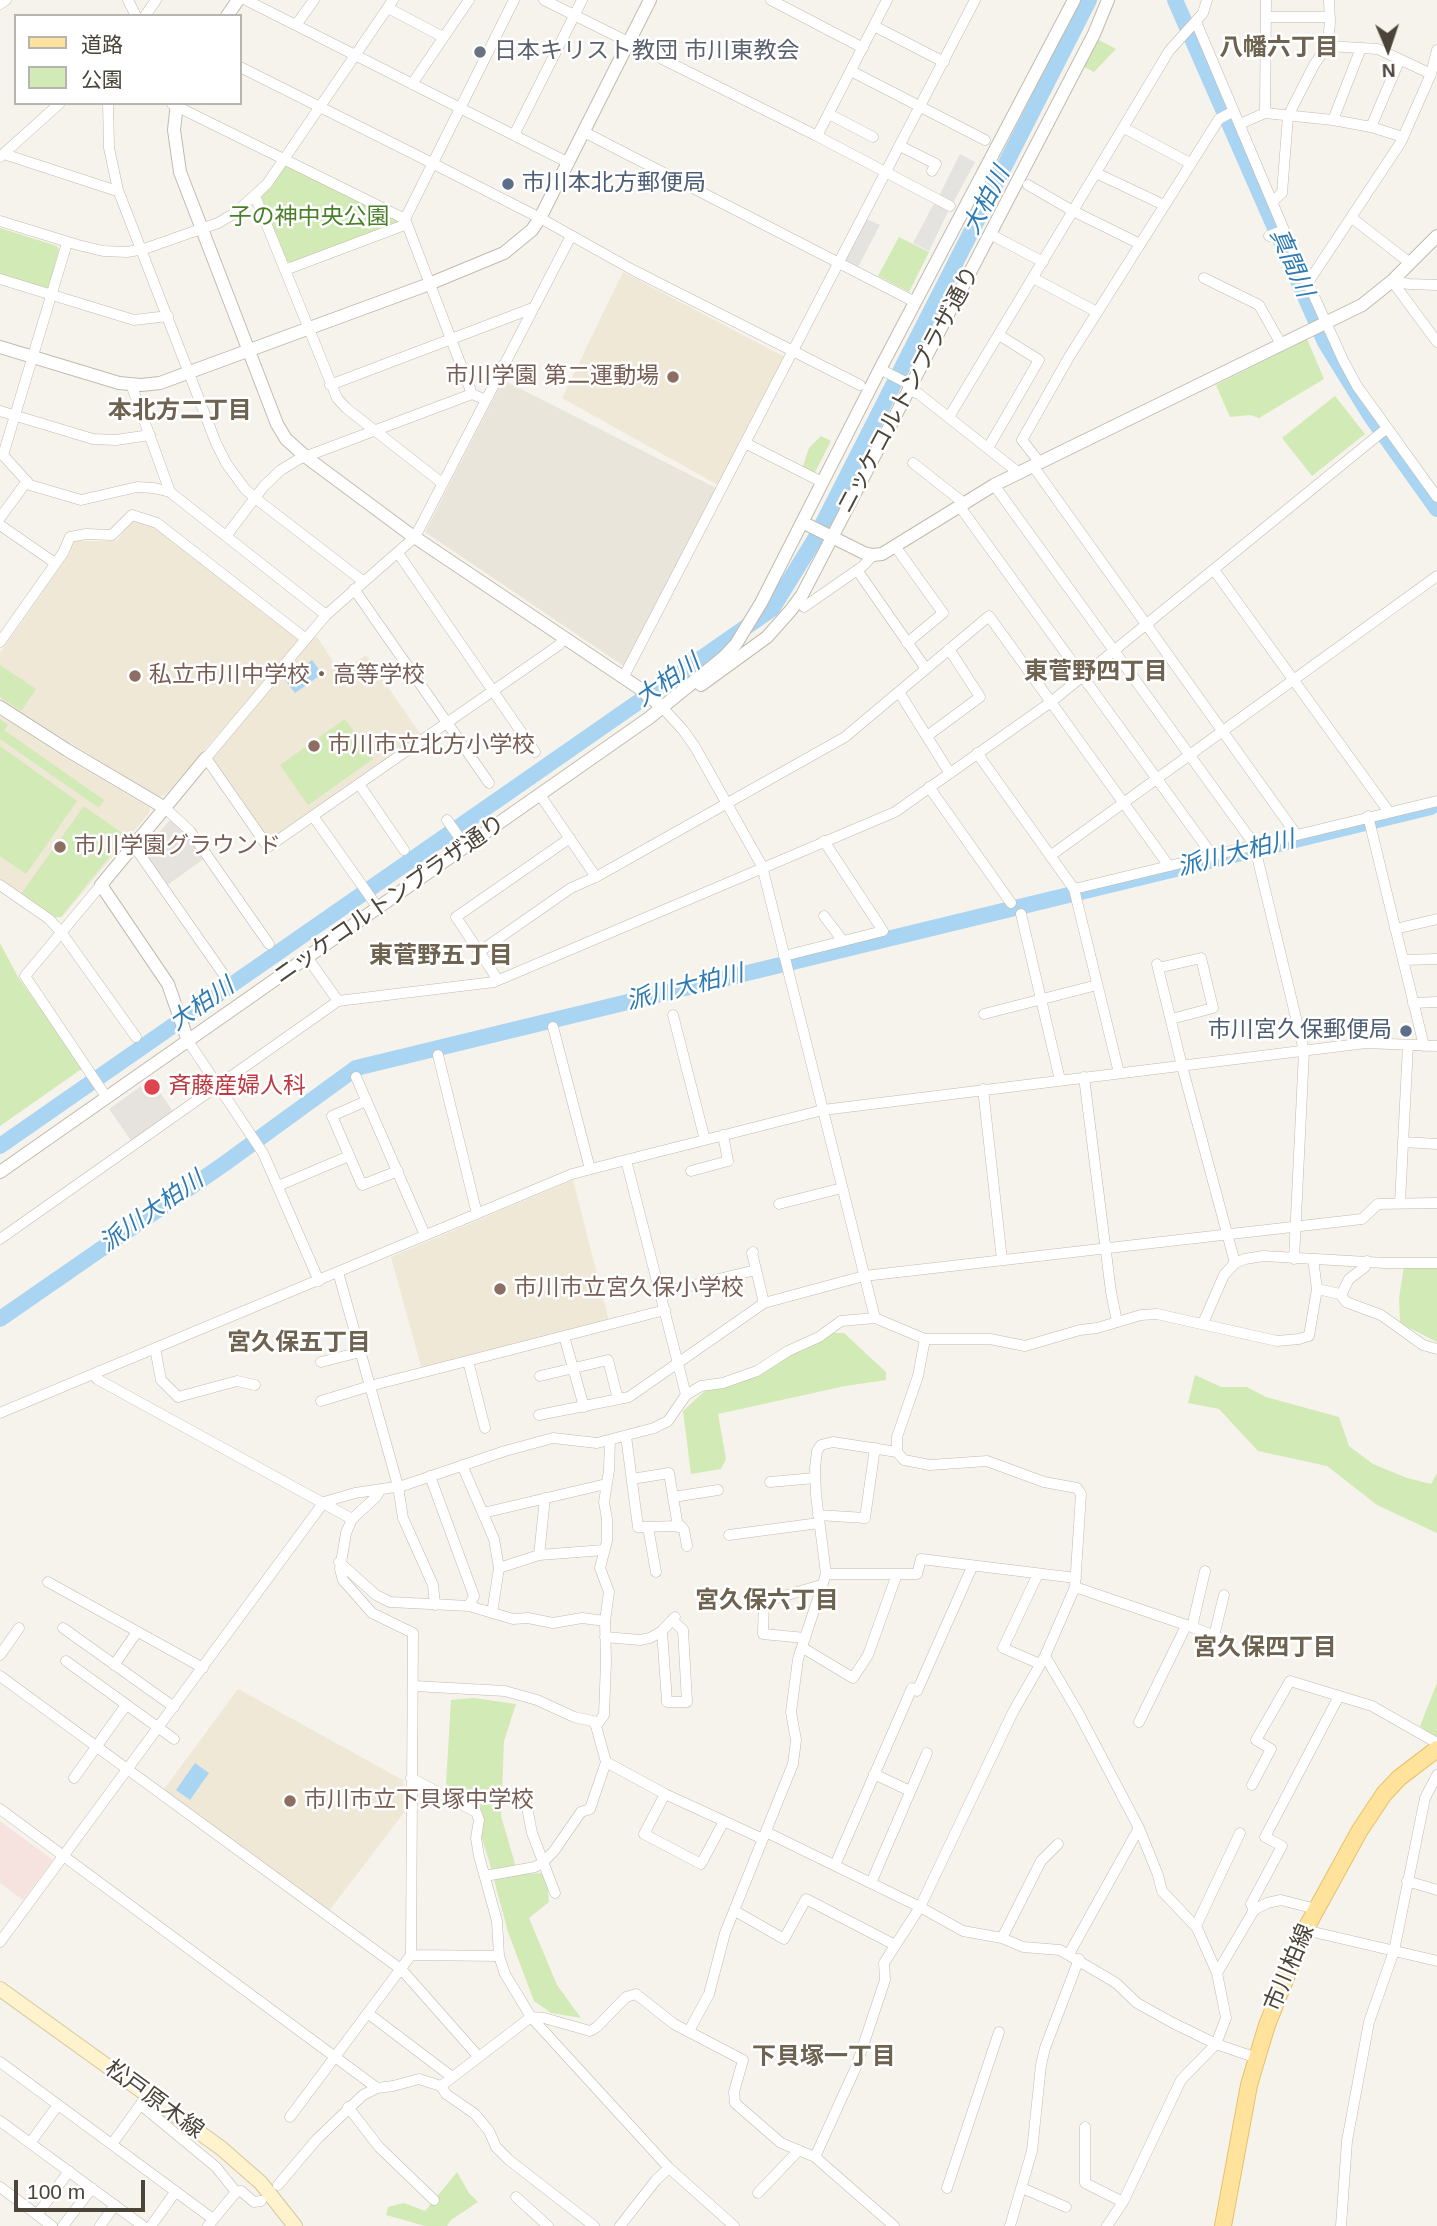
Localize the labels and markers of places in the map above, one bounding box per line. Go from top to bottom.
place label: 日本キリスト教団 市川東教会 [494,38,799,66]
marker: 日本キリスト教団 市川東教会 [472,44,488,60]
place label: 市川本北方郵便局 [522,170,706,198]
marker: 市川本北方郵便局 [500,176,516,192]
place label: 市川学園 第二運動場 [446,363,659,391]
marker: 市川学園 第二運動場 [665,369,681,385]
place label: 私立市川中学校・高等学校 [149,662,425,690]
marker: 私立市川中学校・高等学校 [127,668,143,684]
place label: 市川市立北方小学校 [328,732,535,760]
marker: 市川市立北方小学校 [306,738,322,754]
place label: 市川学園グラウンド [74,833,281,861]
marker: 市川学園グラウンド [52,839,68,855]
place label: 市川宮久保郵便局 [1208,1017,1392,1045]
marker: 市川宮久保郵便局 [1398,1023,1414,1039]
place label: 斉藤産婦人科 [168,1073,306,1101]
marker: 斉藤産婦人科 [142,1077,162,1097]
place label: 市川市立宮久保小学校 [514,1275,744,1303]
marker: 市川市立宮久保小学校 [492,1281,508,1297]
place label: 市川市立下貝塚中学校 [304,1787,534,1815]
marker: 市川市立下貝塚中学校 [282,1793,298,1809]

